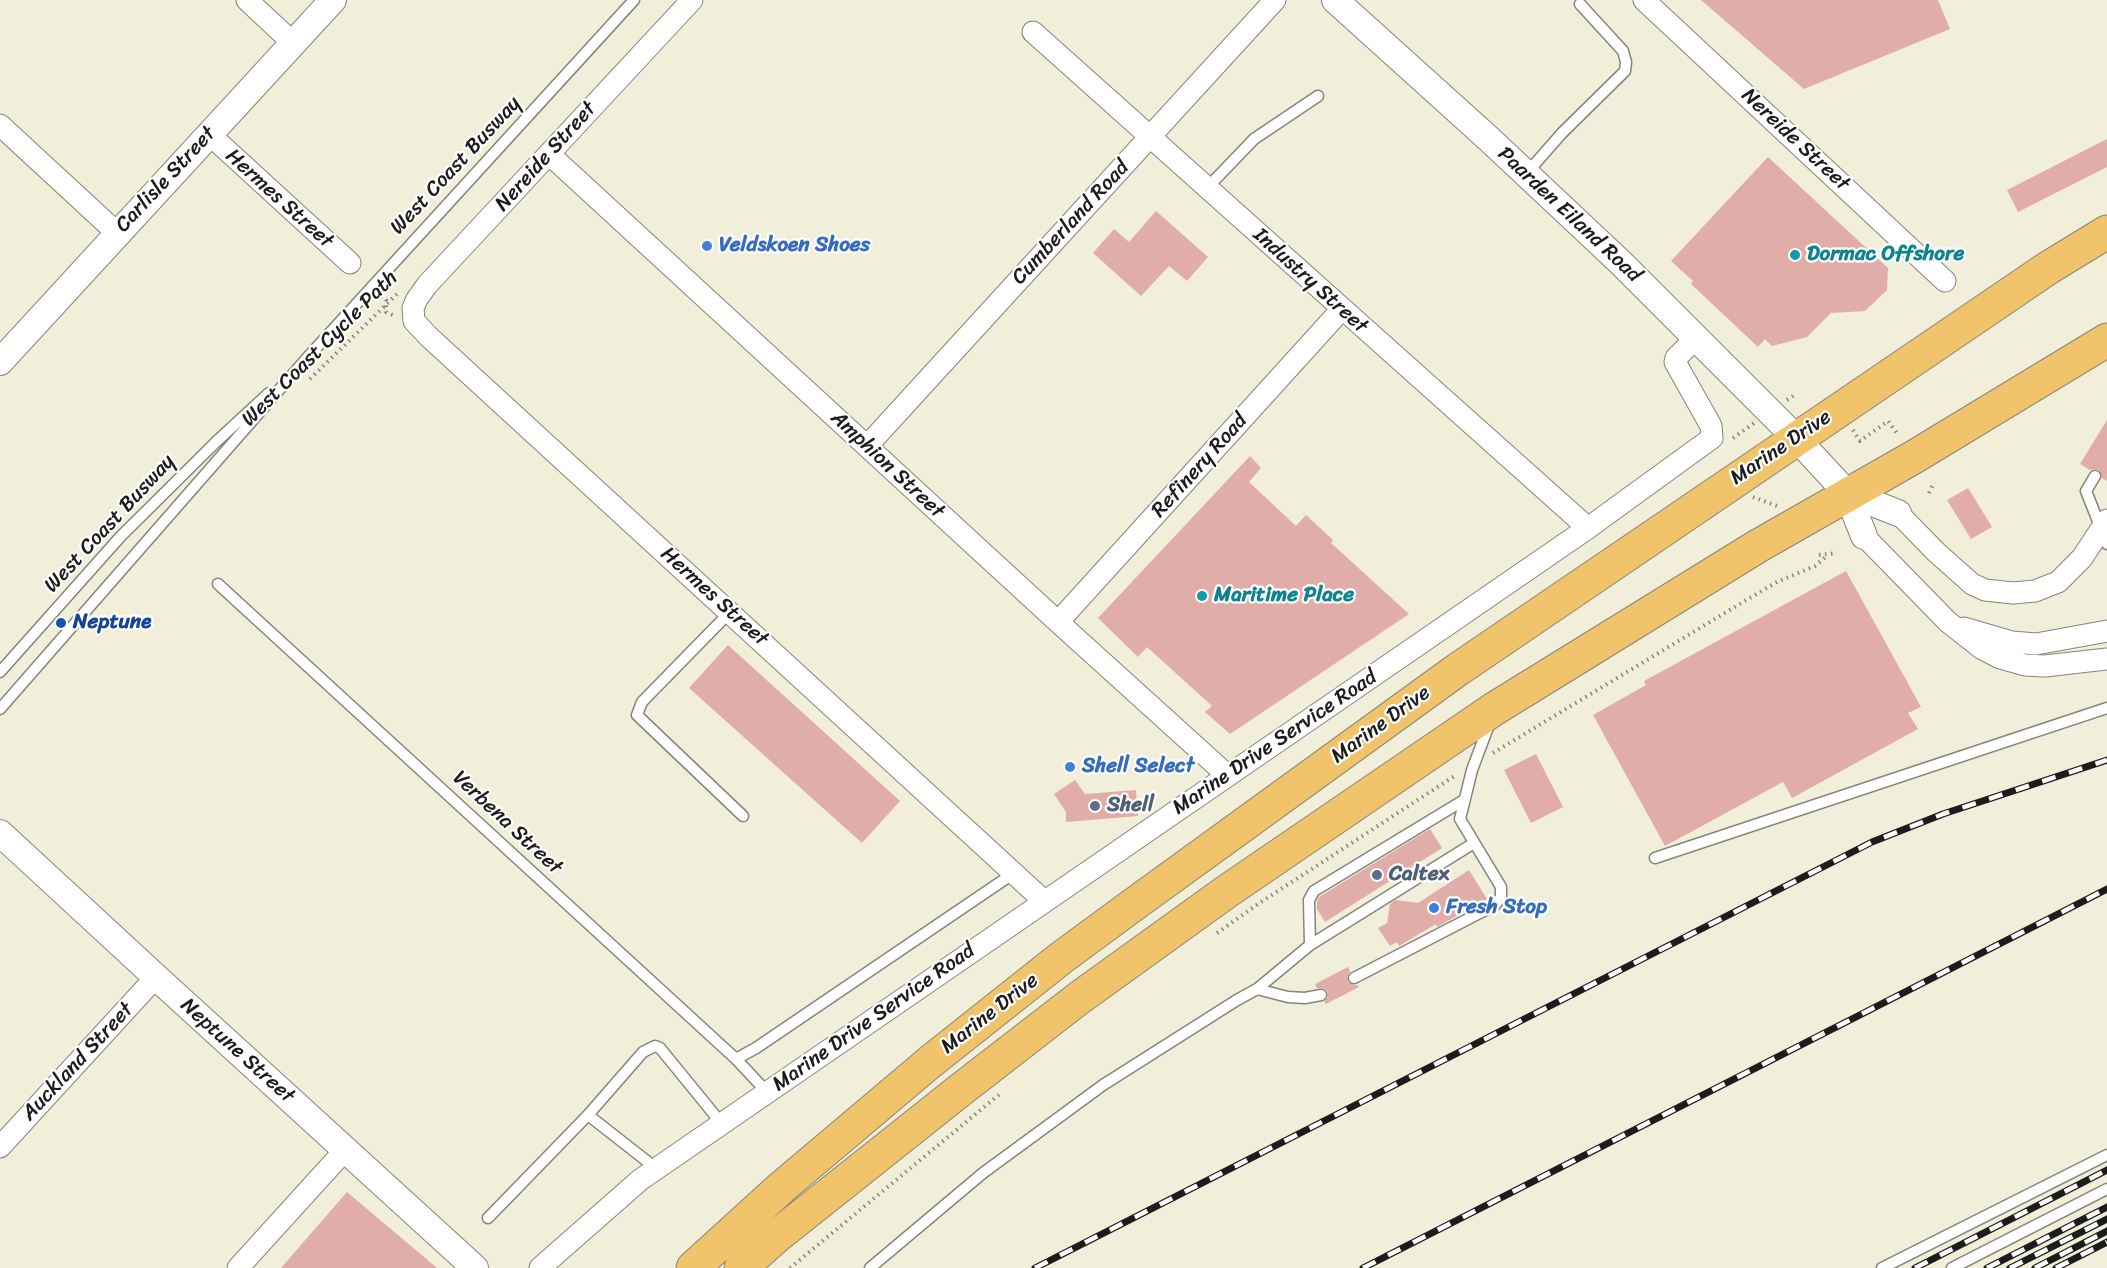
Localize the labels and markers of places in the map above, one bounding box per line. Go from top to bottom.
place label: Veldskoen Shoes [719,233,870,259]
marker: Veldskoen Shoes [700,239,714,253]
place label: Dormac Offshore [1807,242,1964,268]
marker: Dormac Offshore [1788,248,1802,262]
place label: Maritime Place [1214,583,1354,609]
marker: Maritime Place [1195,589,1209,603]
place label: Neptune [73,610,151,636]
marker: Neptune [54,616,68,630]
place label: Shell Select [1082,754,1194,780]
marker: Shell Select [1063,760,1077,774]
place label: Shell [1107,793,1154,819]
marker: Shell [1088,799,1102,813]
place label: Caltex [1389,862,1449,888]
marker: Caltex [1370,868,1384,882]
place label: Fresh Stop [1446,895,1547,921]
marker: Fresh Stop [1427,901,1441,915]

